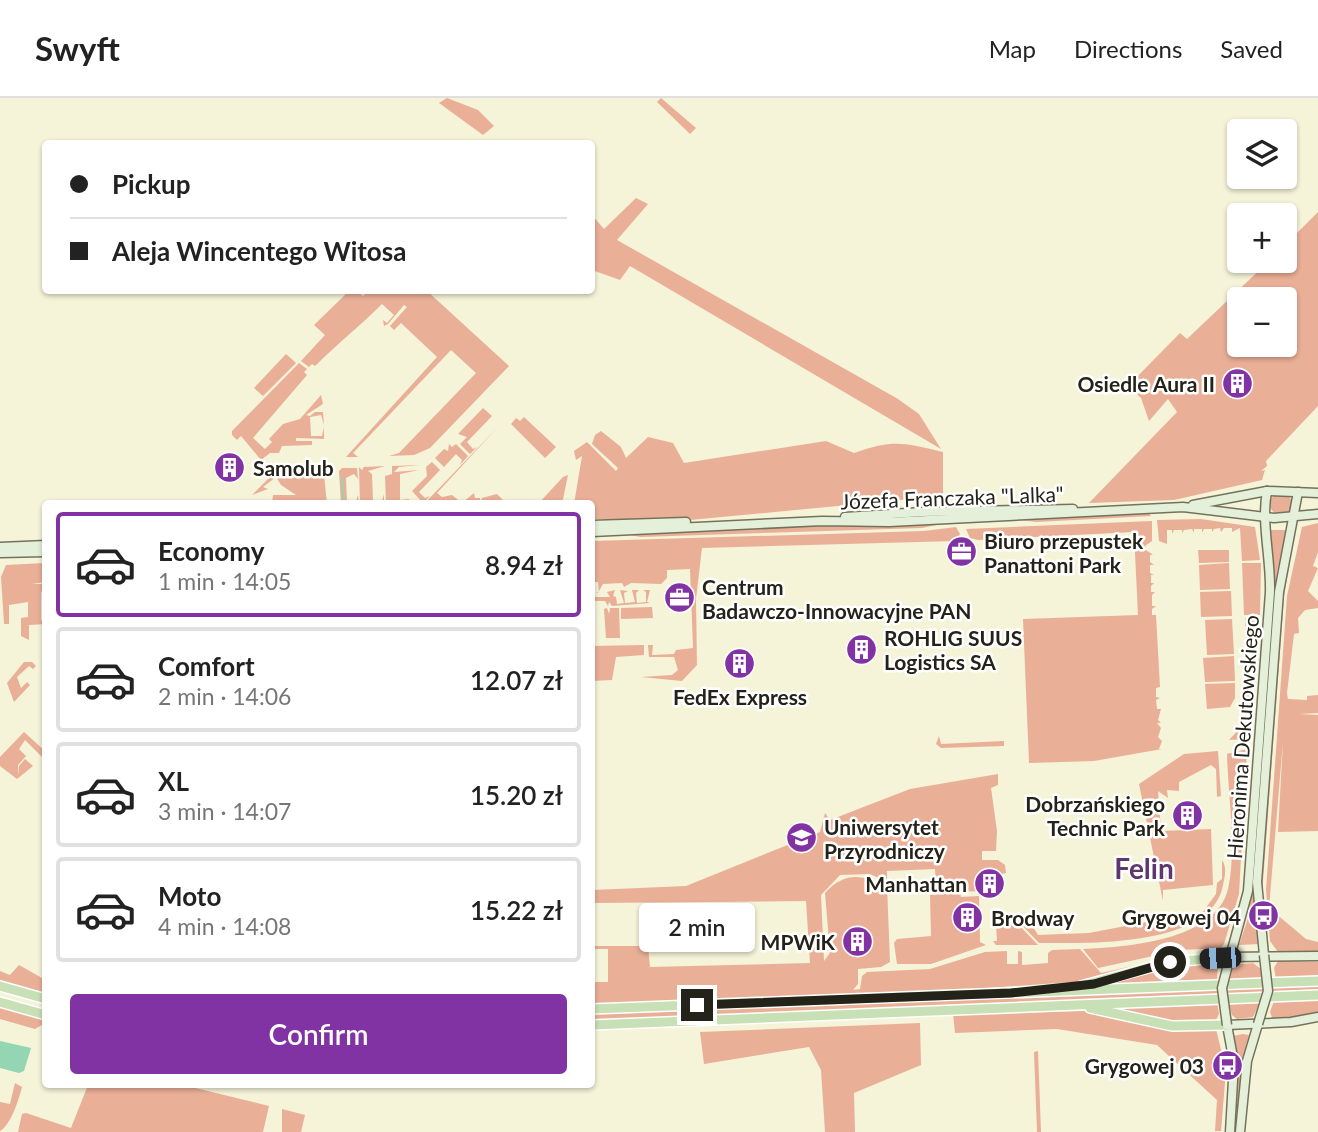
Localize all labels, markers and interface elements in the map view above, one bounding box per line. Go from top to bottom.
text: Swyft [35,28,120,68]
text: Map [989,34,1036,63]
text: Directions [1074,34,1182,63]
text: Saved [1220,34,1283,63]
map controls [1227,119,1297,357]
button: layers [1227,119,1297,189]
text: Pickup [112,168,191,200]
button: + [1227,203,1297,273]
text: Aleja Wincentego Witosa [112,235,406,267]
button: − [1227,287,1297,357]
building icon: Osiedle Aura II [1221,366,1255,400]
place label: Osiedle Aura II [1078,371,1215,396]
building icon: Samolub [213,450,247,484]
place label: Samolub [253,455,334,480]
street label: Józefa Franczaka "Lalka" [840,481,1064,513]
place label: Biuro przepustek Panattoni Park [984,528,1144,577]
icon: car [74,533,137,596]
text: Economy [158,535,264,567]
office icon: Biuro przepustek Panattoni Park [944,535,978,569]
text: 8.94 zł [485,549,563,581]
text: 1 min · 14:05 [158,567,291,595]
place label: Centrum Badawczo-Innowacyjne PAN [702,574,971,623]
office icon: Centrum Badawczo-Innowacyjne PAN [662,581,696,615]
street label: Hieronima Dekutowskiego [1221,614,1263,860]
place label: ROHLIG SUUS Logistics SA [884,625,1022,674]
building icon: ROHLIG SUUS Logistics SA [844,632,878,666]
building icon: FedEx Express [723,647,757,681]
icon: car [74,648,137,711]
text: Comfort [158,650,255,682]
text: 12.07 zł [470,664,563,696]
text: 2 min · 14:06 [158,682,291,710]
place label: FedEx Express [673,684,807,709]
icon: car [74,763,137,826]
text: XL [158,765,189,797]
text: 15.20 zł [470,779,563,811]
place label: Dobrzańskiego Technic Park [1025,791,1166,840]
text: 3 min · 14:07 [158,797,291,825]
building icon: Dobrzańskiego Technic Park [1171,798,1205,832]
place label: Uniwersytet Przyrodniczy [824,814,946,863]
school or university icon: Uniwersytet Przyrodniczy [784,821,818,855]
district label: Felin [1114,851,1174,885]
building icon: Manhattan [973,866,1007,900]
place label: Manhattan [865,871,967,896]
icon: car [74,878,137,941]
text: Moto [158,880,221,912]
text: 15.22 zł [470,894,563,926]
bus stop icon: Grygowej 04 [1247,899,1281,933]
building icon: Brodway [951,900,985,934]
callout: 2 min [639,904,755,953]
place label: Grygowej 04 [1122,904,1241,929]
place label: Brodway [991,905,1075,930]
text: 4 min · 14:08 [158,912,291,940]
text: 2 min [669,913,725,941]
building icon: MPWiK [841,924,875,958]
place label: MPWiK [761,929,836,954]
route start [1154,946,1186,978]
car [1199,946,1242,970]
route end [681,989,713,1021]
button: Confirm [70,994,567,1074]
bus stop icon: Grygowej 03 [1210,1048,1244,1082]
place label: Grygowej 03 [1085,1053,1204,1078]

